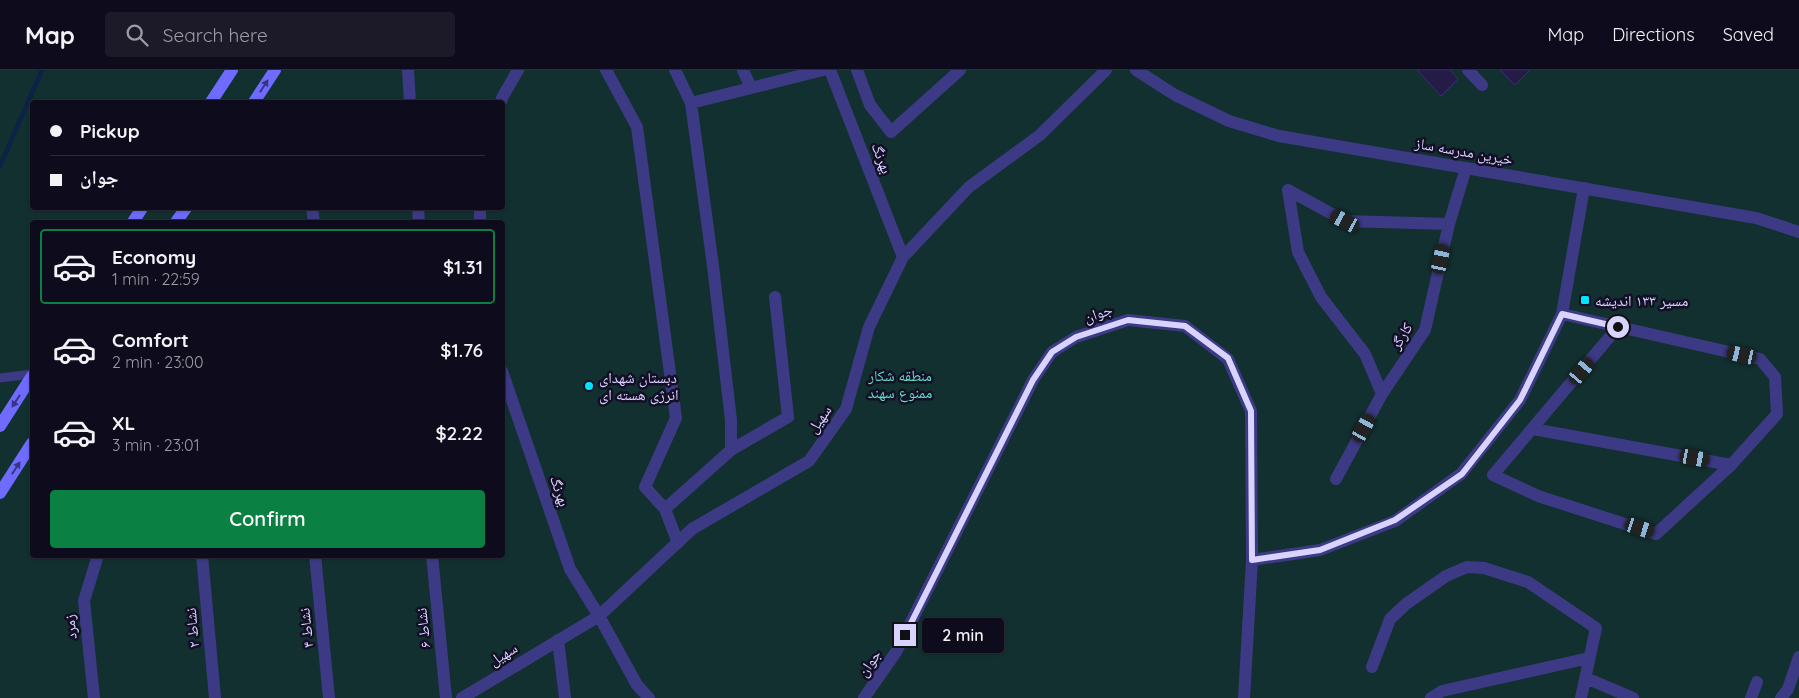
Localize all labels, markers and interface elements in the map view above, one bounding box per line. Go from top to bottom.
search box [105,12,455,57]
text: Map [25,20,75,50]
icon: search [123,21,151,49]
text: Search here [163,23,268,47]
text: Map [1547,23,1584,46]
text: Directions [1612,23,1695,46]
text: Saved [1723,23,1774,46]
one-way arrow [260,80,269,93]
text: Pickup [80,119,140,143]
street label: خیرین مدرسه ساز [1412,133,1515,170]
street label: بهرنگ [867,140,897,176]
text: جوان [80,165,118,189]
car [1328,207,1361,235]
car [1430,243,1451,275]
icon: car [52,244,97,289]
text: Economy [112,245,196,269]
text: $1.31 [443,255,483,279]
text: 1 min · 22:59 [112,269,200,289]
place label: مسیر ۱۳۳ اندیشه [1595,291,1689,310]
marker: مسیر ۱۳۳ اندیشه [1579,294,1591,306]
street label: جوان [1081,299,1116,328]
route start [1607,316,1629,338]
street label: کارگر [1385,319,1417,354]
icon: car [52,327,97,372]
text: Comfort [112,328,189,352]
text: $1.76 [440,338,483,362]
car [1725,344,1758,366]
text: 2 min · 23:00 [112,352,204,372]
car [1566,355,1597,387]
park label: منطقه شکار ممنوع سهند [867,366,932,403]
place label: دبستان شهدای انرژی هسته ای [599,368,679,405]
marker: دبستان شهدای انرژی هسته ای [583,380,595,392]
one-way arrow [11,395,21,408]
street label: سهیل [803,401,836,437]
icon: car [52,410,97,455]
text: XL [112,411,135,435]
car [1350,411,1377,445]
text: $2.22 [435,421,483,445]
text: 3 min · 23:01 [112,435,200,455]
car [1678,448,1711,468]
one-way arrow [11,461,21,475]
street label: بهرنگ [546,473,574,509]
button: Confirm [50,490,485,548]
car [1623,516,1656,540]
street label: نشاط ۲ [181,607,203,649]
street label: نشاط ۴ [294,607,318,649]
street label: نشاط ۶ [411,607,435,649]
street label: زمرد [59,613,81,640]
callout: 2 min [922,618,1005,652]
route end [894,624,916,646]
text: 2 min [942,625,984,645]
street label: سهیل [485,638,521,671]
street label: جوان [853,645,886,681]

